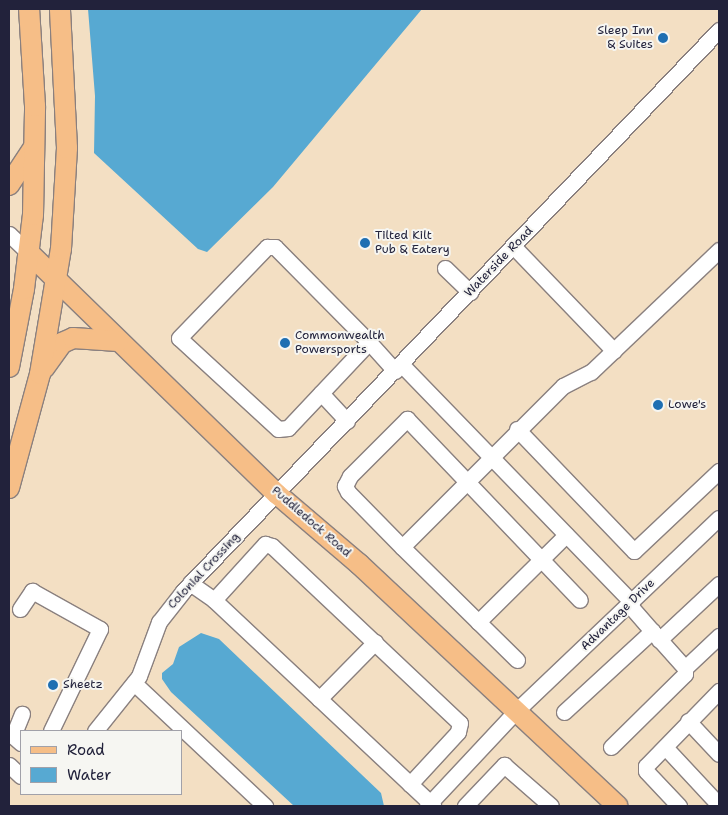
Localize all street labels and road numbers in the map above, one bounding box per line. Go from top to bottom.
street label: Waterside Road [462,224,536,300]
street label: Puddledock Road [268,484,354,560]
street label: Colonial Crossing [165,530,243,612]
street label: Advantage Drive [578,576,658,654]

